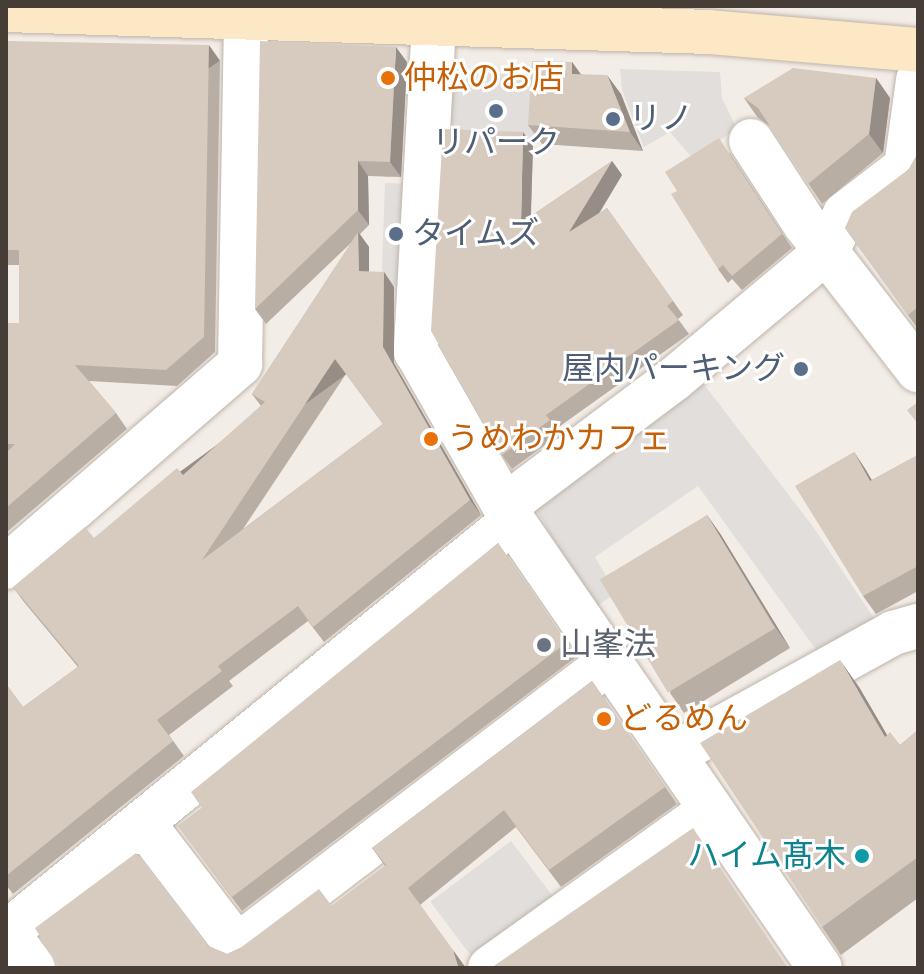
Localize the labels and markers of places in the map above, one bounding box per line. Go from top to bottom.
place label: 仲松のお店 [404,59,564,97]
marker: 仲松のお店 [379,69,397,87]
place label: リノ [629,100,693,138]
marker: リパーク [487,102,505,120]
marker: リノ [604,110,622,128]
place label: リパーク [432,124,560,162]
place label: タイムズ [412,215,540,253]
marker: タイムズ [387,225,405,243]
place label: 屋内パーキング [561,350,785,388]
marker: 屋内パーキング [792,360,810,378]
place label: うめわかカフェ [447,420,671,458]
marker: うめわかカフェ [422,430,440,448]
place label: 山峯法 [560,626,656,664]
marker: 山峯法 [535,636,553,654]
place label: どるめん [620,700,748,738]
marker: どるめん [595,710,613,728]
place label: ハイム髙木 [686,837,846,875]
marker: ハイム髙木 [853,847,871,865]

